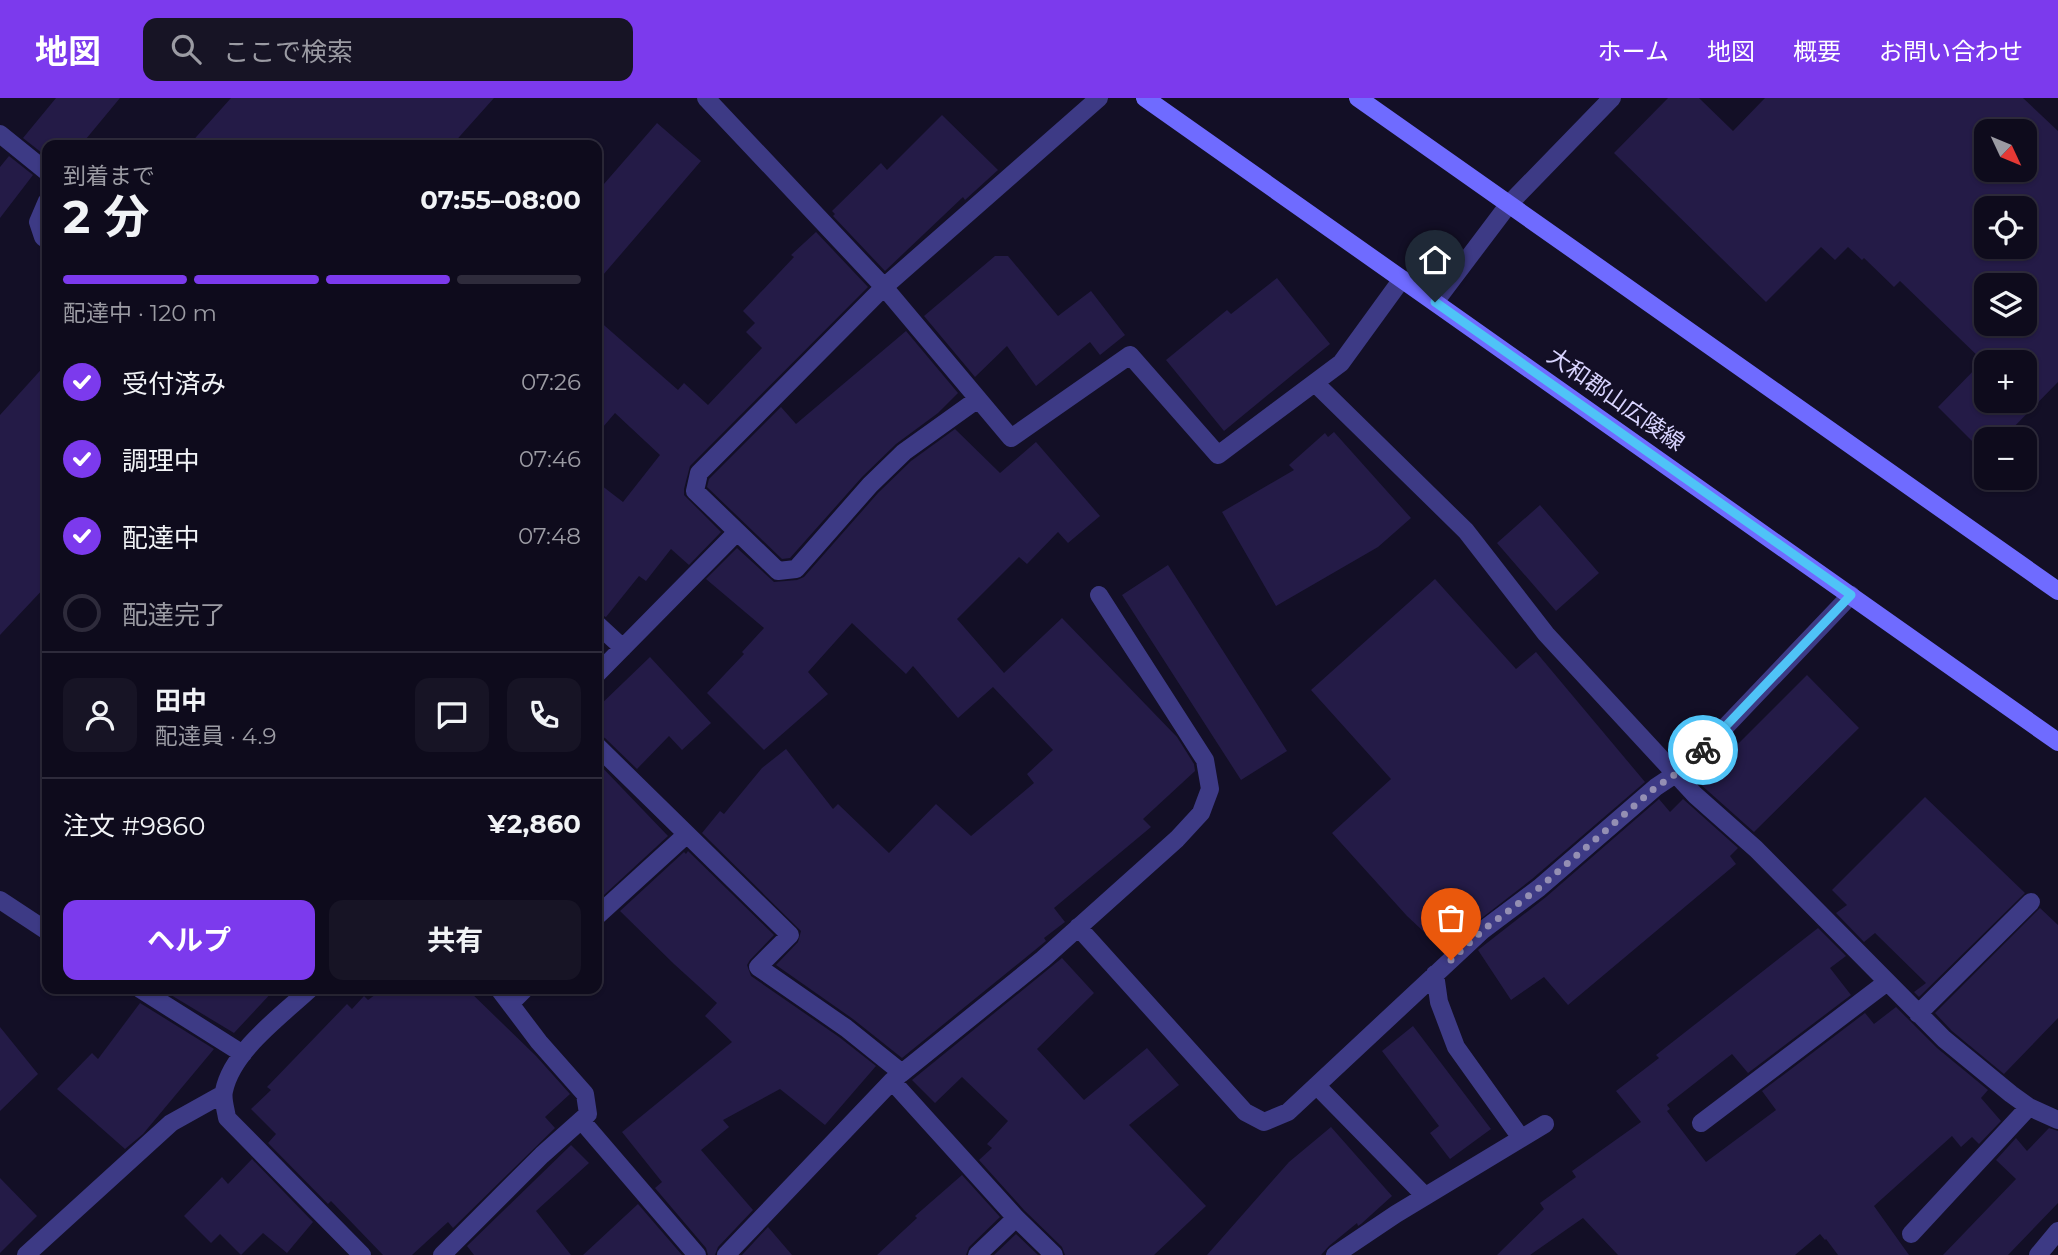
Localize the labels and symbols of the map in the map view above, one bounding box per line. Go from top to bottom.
north arrow [1974,119,2037,182]
pin [1405,230,1465,302]
street label: 大和郡山広陵線 [1542,341,1690,457]
courier [1668,715,1738,785]
pin [1421,888,1481,960]

